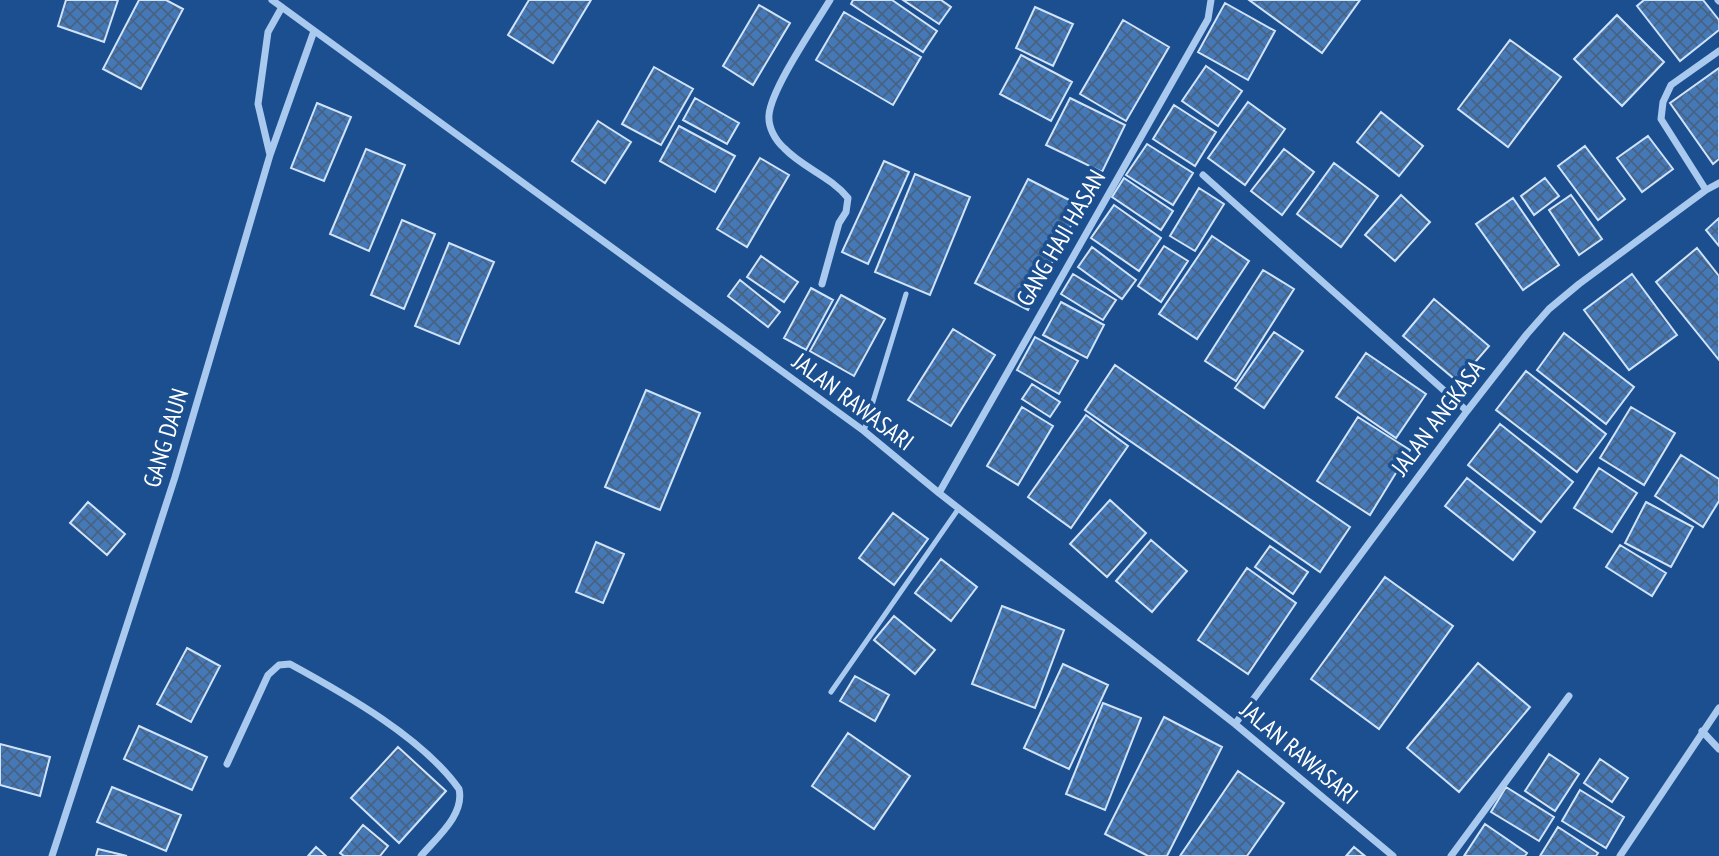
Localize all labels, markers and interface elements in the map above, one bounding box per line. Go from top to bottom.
street label: GANG HAJI HASAN [1009,164,1112,311]
street label: JALAN RAWASARI [786,345,920,457]
street label: JALAN ANGKASA [1384,353,1491,482]
street label: GANG DAUN [136,385,195,491]
street label: JALAN RAWASARI [1233,694,1364,811]

